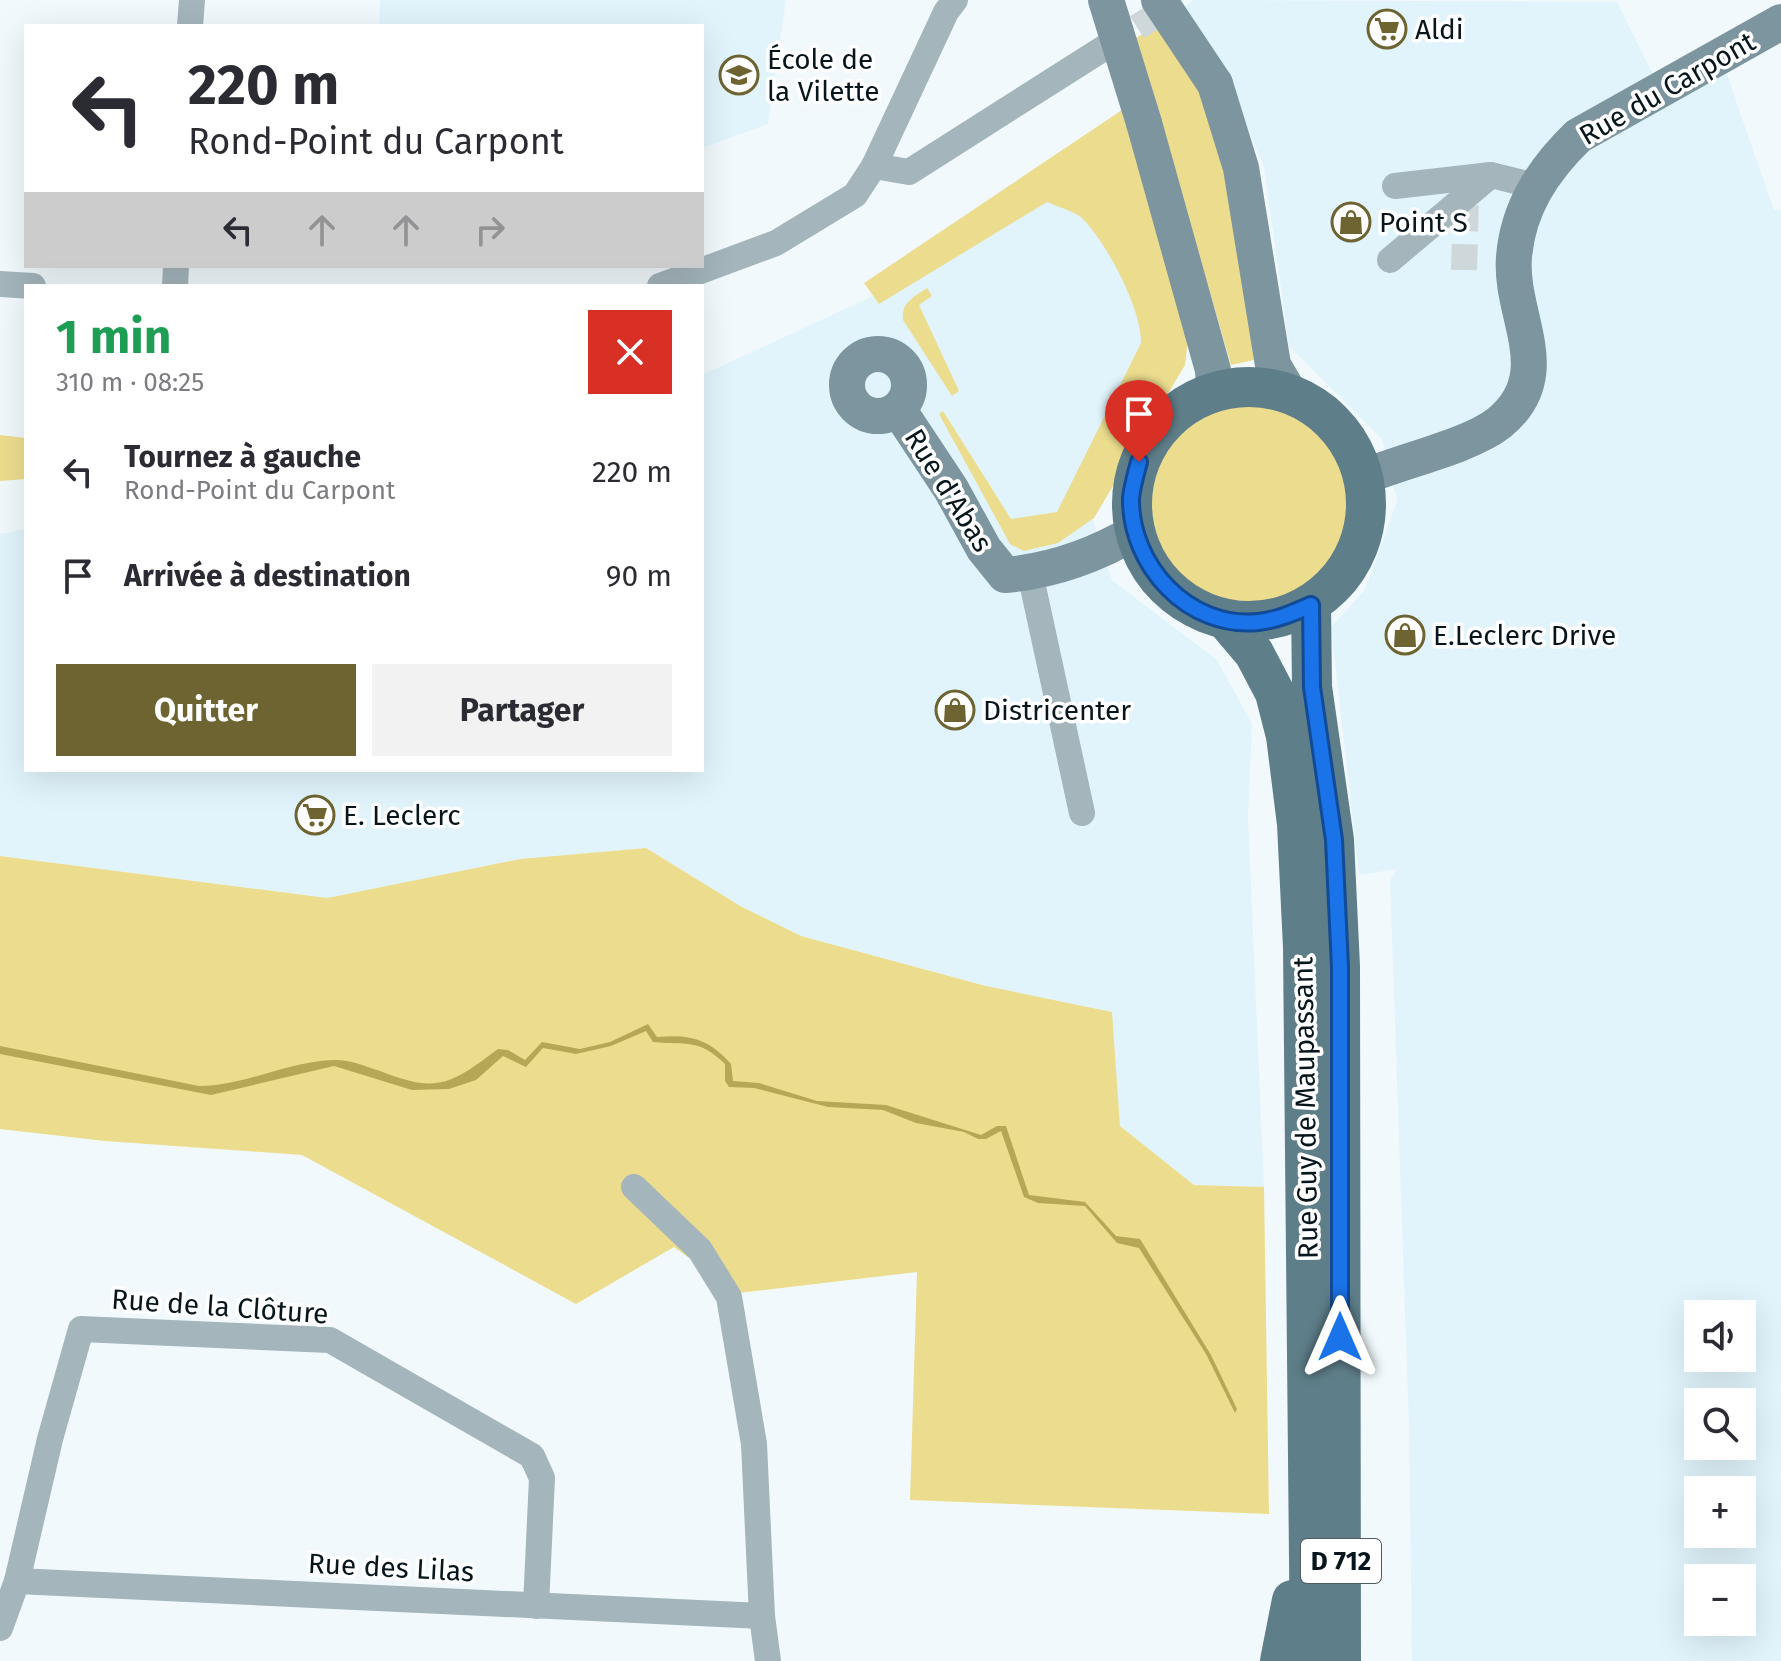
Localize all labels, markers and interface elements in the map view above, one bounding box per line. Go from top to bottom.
supermarket icon: Aldi [1366,8,1408,50]
place label: Aldi [1415,13,1464,46]
street label: Rue du Carpont [1574,24,1762,152]
place label: École de la Vilette [767,43,880,108]
text: 220 m [188,52,339,119]
school or university icon: École de la Vilette [718,54,760,96]
icon: left [56,56,160,160]
text: Rond-Point du Carpont [188,120,564,164]
shop icon: Point S [1330,201,1372,243]
place label: Point S [1379,206,1468,239]
icon: left [216,208,260,252]
icon: ahead [300,208,344,252]
icon: ahead [384,208,428,252]
icon: right [468,208,512,252]
text: 1 min [56,308,171,366]
button: close [588,310,672,394]
text: 310 m · 08:25 [56,367,204,398]
pin [1105,380,1173,462]
icon: arrive [1117,392,1161,436]
street label: Rue d'Abas [898,423,999,558]
text: Tournez à gauche [124,439,361,475]
icon: left [56,450,100,494]
text: 220 m [592,454,672,490]
text: Rond-Point du Carpont [124,475,395,506]
icon: arrive [56,554,100,598]
text: Arrivée à destination [124,558,411,594]
text: 90 m [606,558,672,594]
shop icon: E.Leclerc Drive [1384,614,1426,656]
place label: E.Leclerc Drive [1433,619,1616,652]
button: Quitter [56,664,356,756]
button: Partager [372,664,672,756]
shop icon: Districenter [934,689,976,731]
place label: Districenter [983,694,1131,727]
supermarket icon: E. Leclerc [294,794,336,836]
place label: E. Leclerc [343,799,461,832]
street label: Rue Guy de Maupassant [1286,956,1325,1259]
street label: Rue de la Clôture [110,1282,330,1331]
position arrow [1298,1295,1382,1379]
map controls [1684,1300,1756,1636]
button: sound [1684,1300,1756,1372]
button: search [1684,1388,1756,1460]
button: + [1684,1476,1756,1548]
road number: D 712 [1301,1539,1381,1583]
street label: Rue des Lilas [307,1547,475,1588]
button: − [1684,1564,1756,1636]

